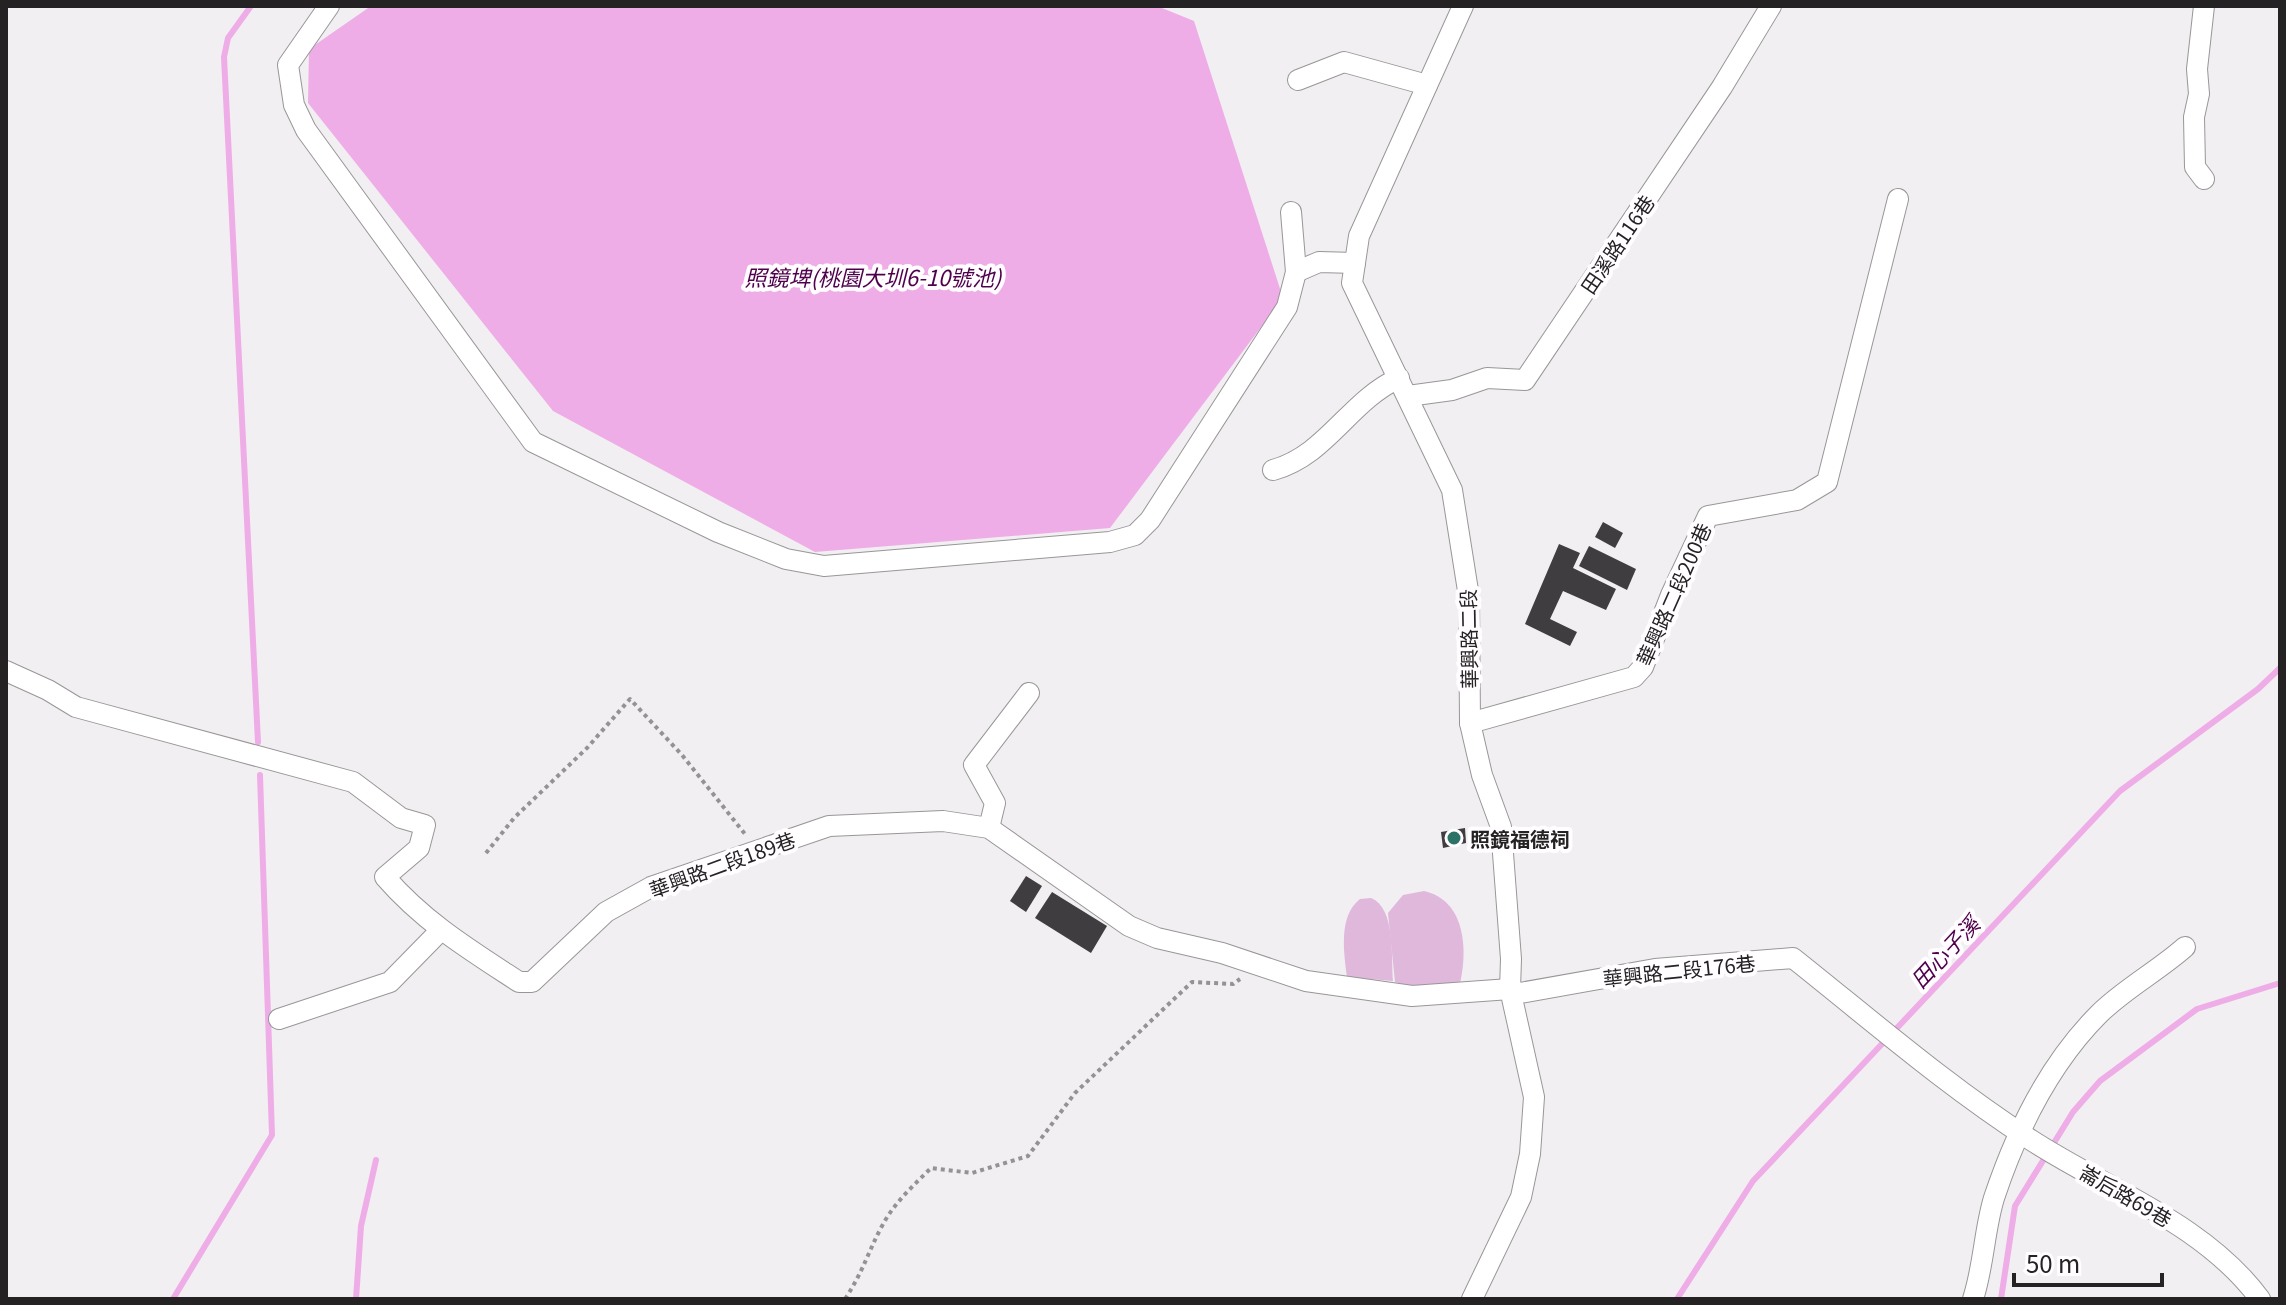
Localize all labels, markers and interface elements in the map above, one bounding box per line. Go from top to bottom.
street label: 田溪路116巷 [1573,189,1661,299]
water label: 照鏡埤(桃園大圳6-10號池) [744,260,1002,292]
street label: 華興路二段200巷 [1629,518,1717,670]
street label: 華興路二段 [1453,589,1483,689]
street label: 華興路二段189巷 [645,824,799,904]
place label: 照鏡福德祠 [1470,824,1570,853]
marker: 照鏡福德祠 [1445,829,1463,847]
water label: 田心子溪 [1902,906,1988,994]
street label: 華興路二段176巷 [1601,948,1757,992]
street label: 崙后路69巷 [2074,1157,2178,1233]
scale bar [2014,1237,2162,1287]
text: 50 m [2026,1245,2080,1280]

